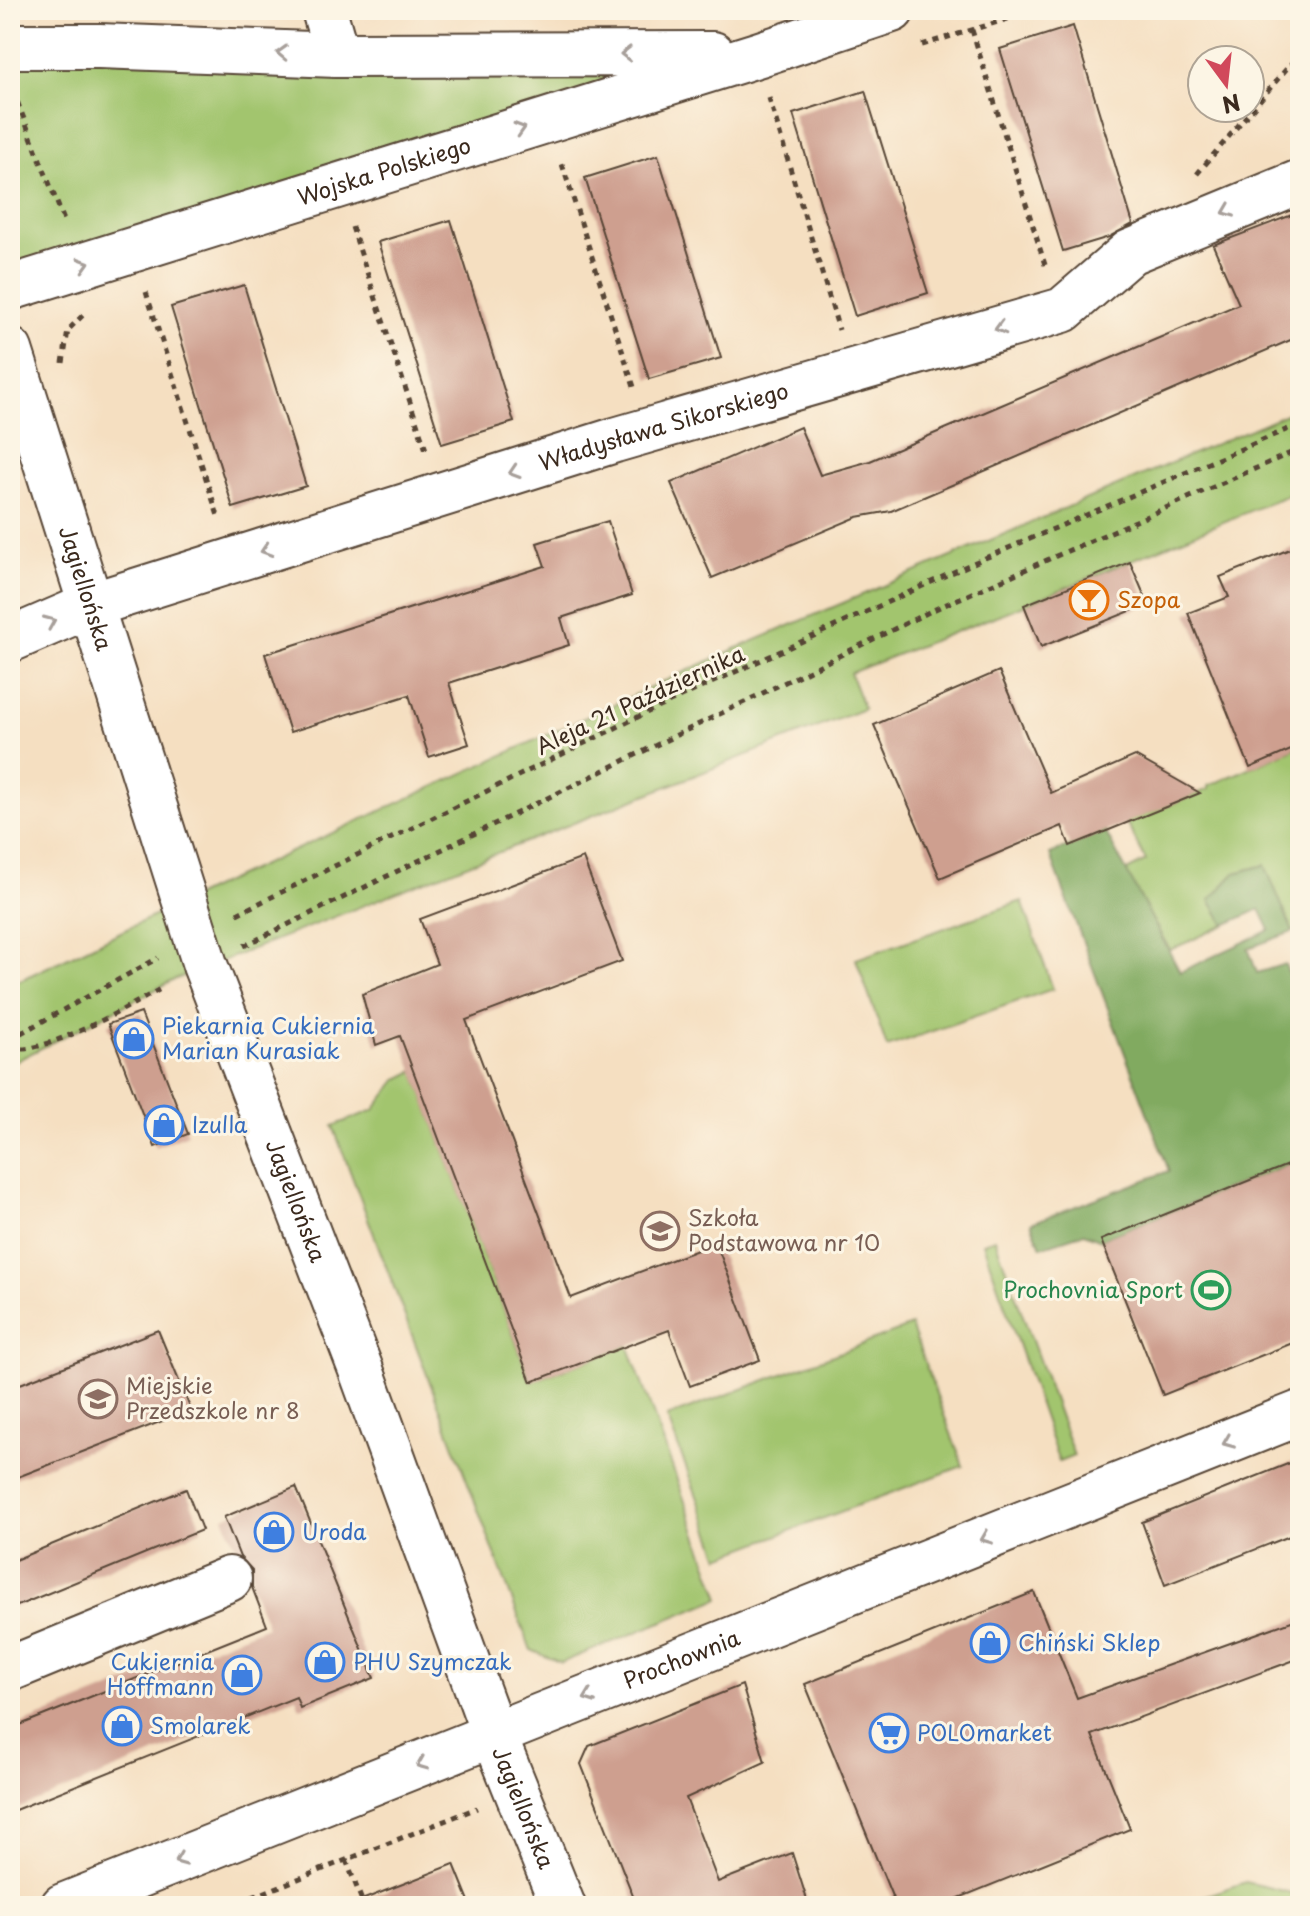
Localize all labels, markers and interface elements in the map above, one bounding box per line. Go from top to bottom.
one-way arrow [275,44,288,61]
north arrow [1186,44,1266,124]
one-way arrow [619,45,632,63]
text: N [1219,87,1244,123]
one-way arrow [512,122,526,138]
street label: Wojska Polskiego [293,127,475,212]
one-way arrow [1222,202,1236,218]
one-way arrow [77,258,91,274]
one-way arrow [994,319,1008,335]
street label: Władysława Sikorskiego [534,373,792,478]
one-way arrow [508,462,522,478]
street label: Jagiellońska [52,521,122,655]
one-way arrow [260,541,274,557]
bar icon: Szopa [1068,579,1110,621]
place label: Szopa [1117,582,1181,615]
one-way arrow [42,616,56,632]
street label: Aleja 21 Października [530,635,750,761]
place label: Piekarnia Cukiernia Marian Kurasiak [162,1008,375,1066]
shop icon: Piekarnia Cukiernia Marian Kurasiak [113,1018,155,1060]
shop icon: Izulla [143,1104,185,1146]
place label: Izulla [192,1107,248,1140]
street label: Jagiellońska [259,1134,336,1267]
place label: Szkoła Podstawowa nr 10 [688,1200,880,1258]
school or university icon: Szkoła Podstawowa nr 10 [639,1210,681,1252]
sports icon: Prochovnia Sport [1190,1269,1232,1311]
place label: Prochovnia Sport [1003,1272,1183,1305]
place label: Miejskie Przedszkole nr 8 [126,1368,300,1426]
school or university icon: Miejskie Przedszkole nr 8 [77,1378,119,1420]
one-way arrow [1222,1432,1236,1449]
shop icon: Uroda [253,1511,295,1553]
place label: Uroda [302,1514,367,1547]
one-way arrow [980,1528,994,1545]
street label: Prochownia [618,1620,745,1696]
shop icon: Chiński Sklep [969,1622,1011,1664]
place label: Chiński Sklep [1018,1625,1160,1658]
shop icon: PHU Szymczak [304,1641,346,1683]
place label: Cukiernia Hoffmann [107,1644,215,1702]
place label: PHU Szymczak [353,1644,512,1677]
shop icon: Cukiernia Hoffmann [221,1654,263,1696]
one-way arrow [583,1687,597,1704]
shop icon: Smolarek [101,1705,143,1747]
place label: Smolarek [150,1708,251,1741]
supermarket icon: POLOmarket [868,1712,910,1754]
place label: POLOmarket [917,1715,1052,1748]
street label: Jagiellońska [485,1741,564,1873]
one-way arrow [416,1754,430,1770]
one-way arrow [174,1850,188,1866]

